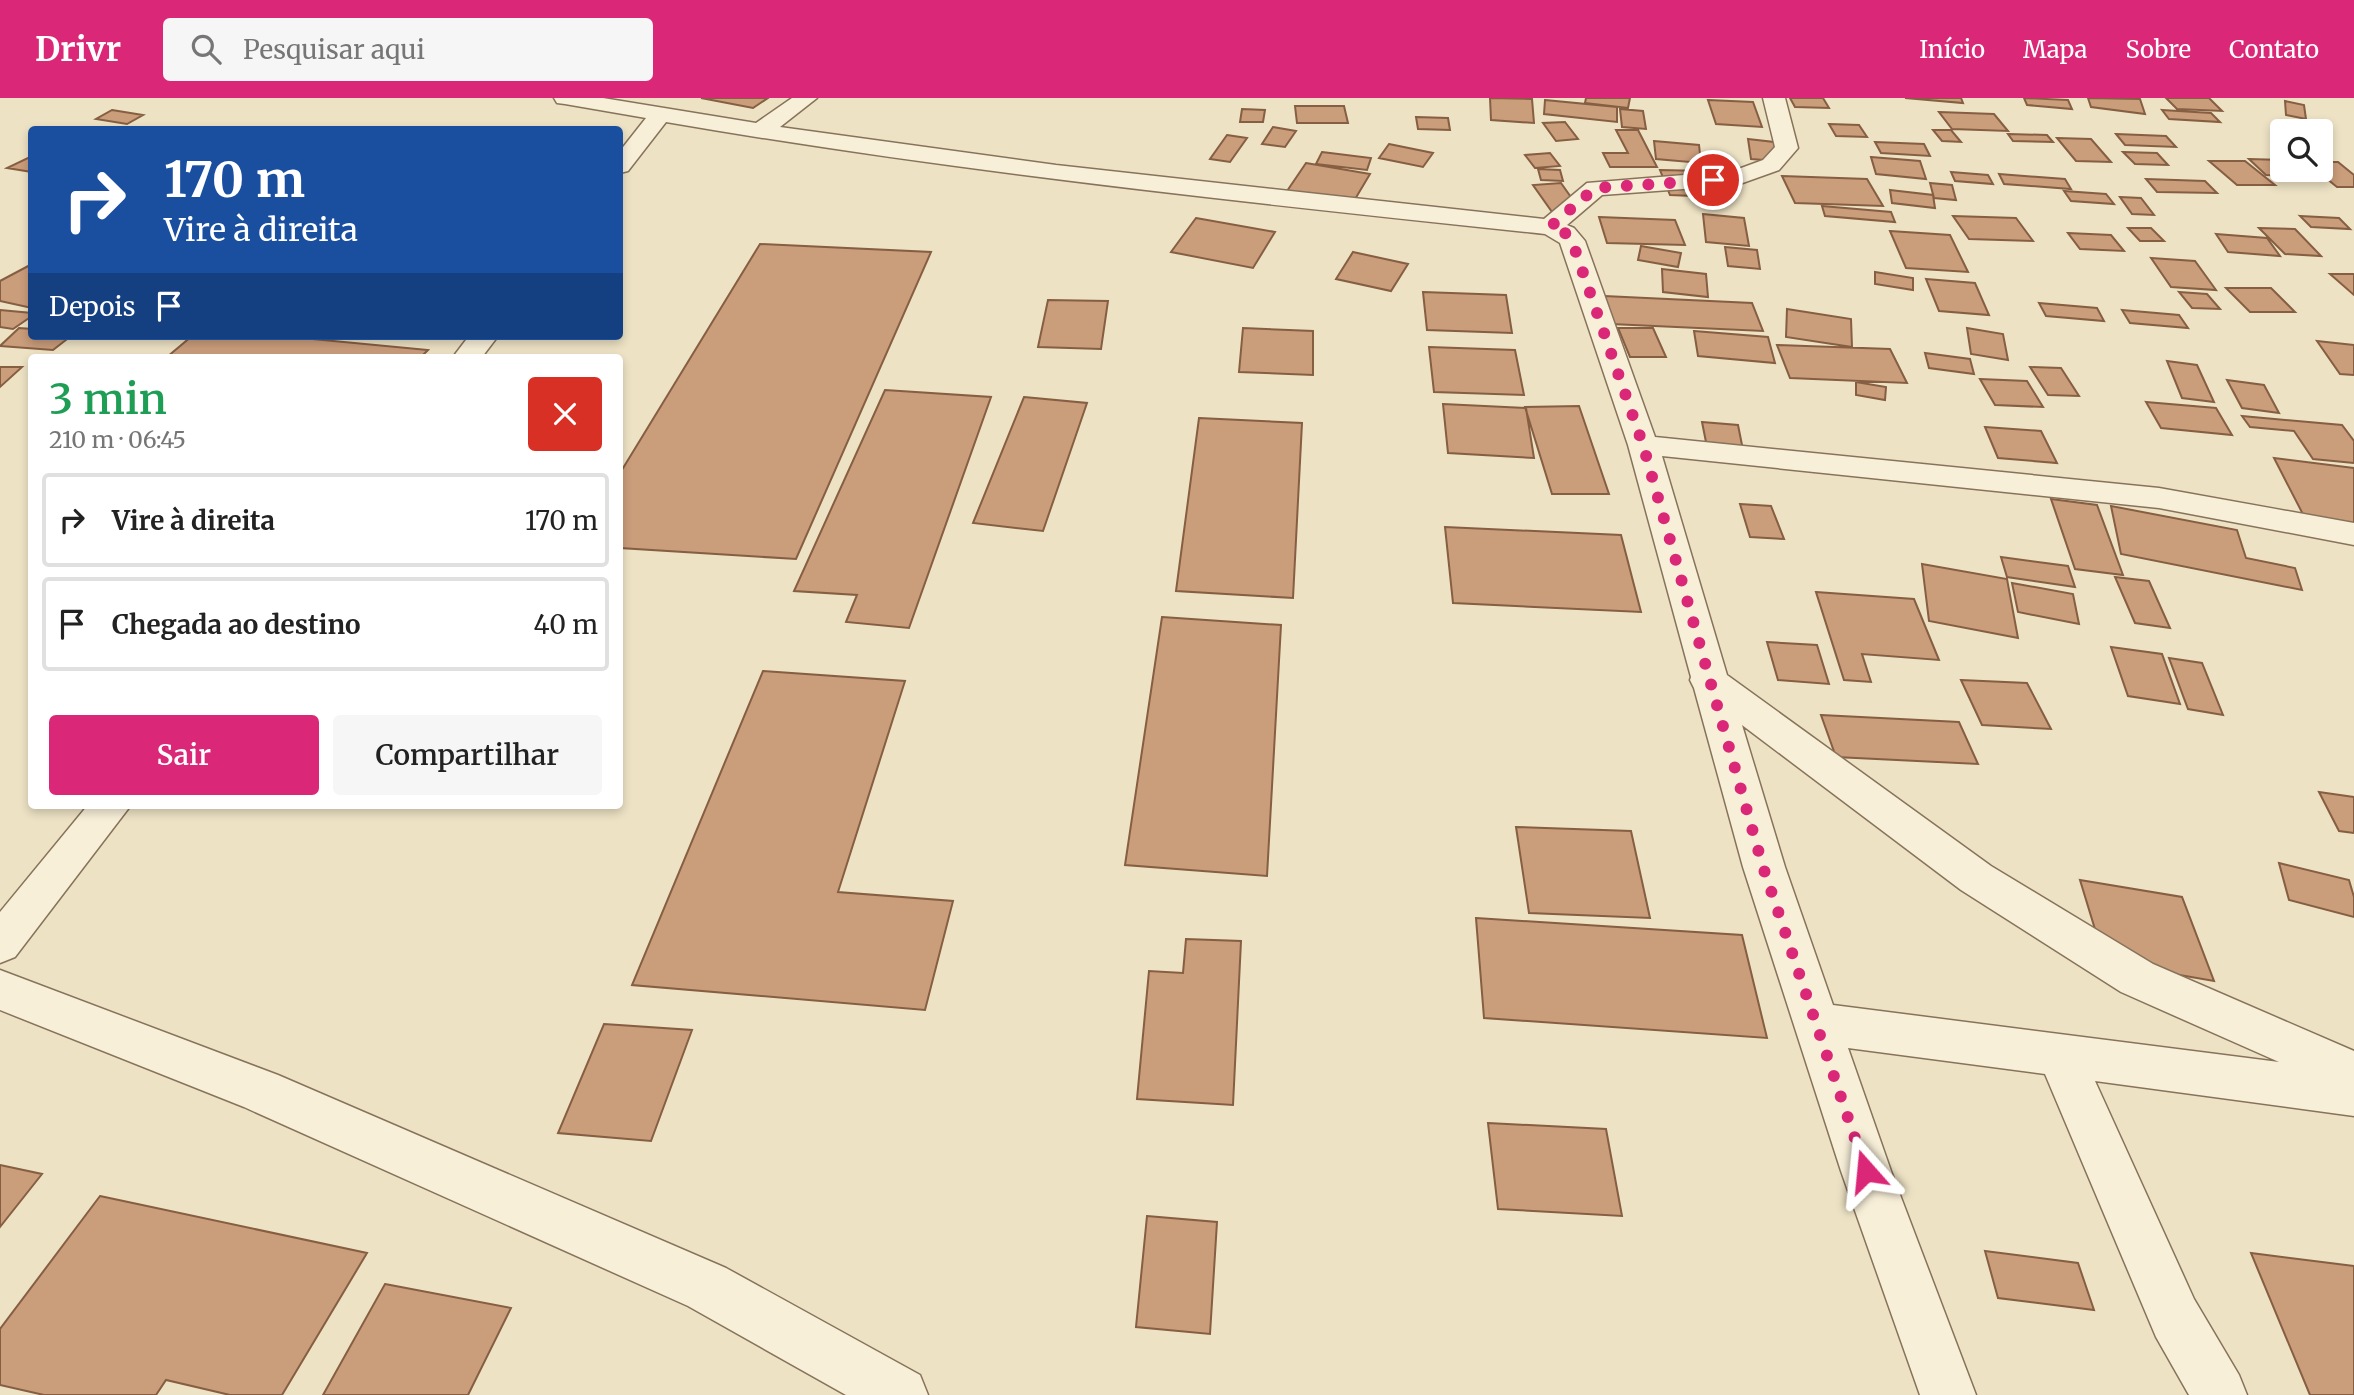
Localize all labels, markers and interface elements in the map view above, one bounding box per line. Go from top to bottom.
search box [163,18,653,81]
text: Drivr [35,29,121,70]
icon: search [187,30,225,68]
text: Pesquisar aqui [243,33,425,66]
text: Início [1919,34,1985,65]
text: Mapa [2023,34,2087,65]
text: Sobre [2125,34,2191,65]
text: Contato [2229,34,2319,65]
map controls [2270,119,2333,182]
button: search [2270,119,2333,182]
text: 170 m [164,149,305,210]
pin [1683,150,1743,210]
icon: right [49,154,140,245]
icon: arrive [1694,161,1732,199]
text: Vire à direita [164,210,358,250]
icon: arrive [150,287,188,325]
text: Depois [49,290,136,323]
text: 3 min [49,373,167,425]
button: close [528,377,602,451]
text: 210 m · 06:45 [49,425,186,454]
icon: right [53,501,91,539]
text: Vire à direita [112,504,275,537]
text: 170 m [525,504,598,537]
icon: arrive [53,605,91,643]
text: Chegada ao destino [112,608,361,641]
text: 40 m [534,608,598,641]
button: Sair [49,715,319,795]
button: Compartilhar [333,715,602,795]
position arrow [1829,1134,1903,1208]

